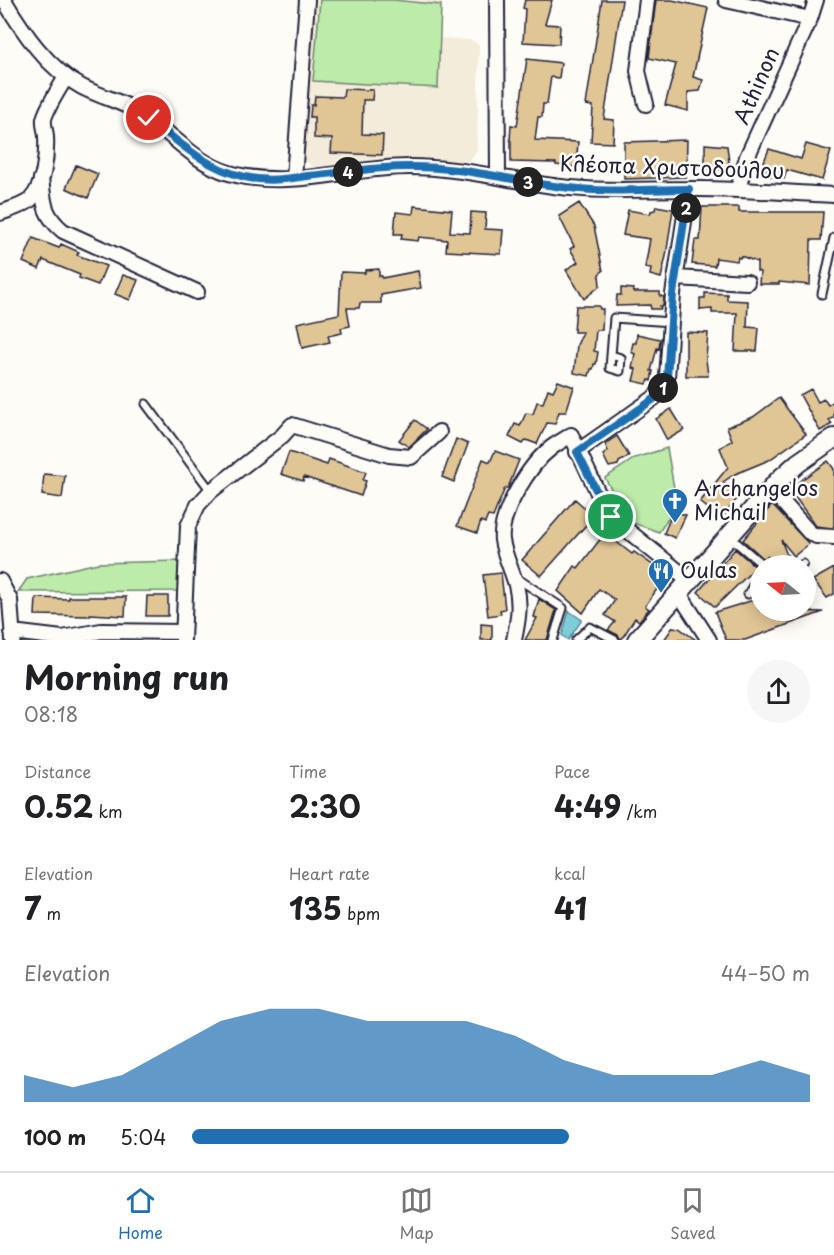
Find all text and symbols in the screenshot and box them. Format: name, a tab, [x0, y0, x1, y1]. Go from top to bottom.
street label: Athinon	[724, 41, 786, 129]
pin	[123, 92, 174, 143]
icon: check	[132, 101, 165, 134]
street label: Κλέοπα Χριστοδούλου	[559, 146, 785, 186]
pin: 4	[333, 157, 363, 187]
text: 4	[343, 160, 353, 184]
pin: 3	[513, 167, 543, 197]
text: 3	[523, 170, 533, 194]
pin: 2	[671, 193, 701, 223]
text: 2	[680, 196, 692, 220]
pin: 1	[648, 373, 678, 403]
text: 1	[659, 376, 667, 400]
place label: Archangelos Michail	[694, 471, 818, 527]
church icon: Archangelos Michail	[660, 486, 690, 524]
pin	[585, 491, 636, 542]
icon: arrive	[594, 500, 627, 533]
place label: Oulas	[680, 553, 737, 585]
north arrow	[750, 555, 816, 621]
map controls	[750, 555, 816, 621]
restaurant icon: Oulas	[646, 556, 676, 594]
text: Morning run	[24, 651, 229, 701]
button: share	[747, 660, 810, 723]
text: 08:18	[24, 699, 78, 729]
text: Distance	[24, 759, 91, 783]
text: Time	[289, 759, 327, 783]
text: Pace	[554, 759, 590, 783]
text: 0.52	[24, 783, 93, 828]
text: 2:30	[289, 783, 361, 828]
text: 4:49	[554, 783, 621, 828]
text: km	[93, 799, 123, 823]
text: /km	[621, 799, 657, 823]
text: Elevation	[24, 861, 93, 885]
text: Heart rate	[289, 861, 370, 885]
text: kcal	[554, 861, 586, 885]
text: 7	[24, 885, 41, 930]
text: 135	[289, 885, 342, 930]
text: 41	[554, 885, 587, 930]
text: m	[41, 901, 61, 925]
text: bpm	[342, 901, 380, 925]
text: Elevation	[24, 958, 110, 988]
text: 44–50 m	[721, 958, 810, 988]
text: 100 m	[24, 1122, 86, 1152]
text: 5:04	[120, 1122, 166, 1152]
tab: Home	[118, 1184, 163, 1244]
tab: Map	[399, 1184, 434, 1244]
tab: Saved	[670, 1184, 716, 1244]

